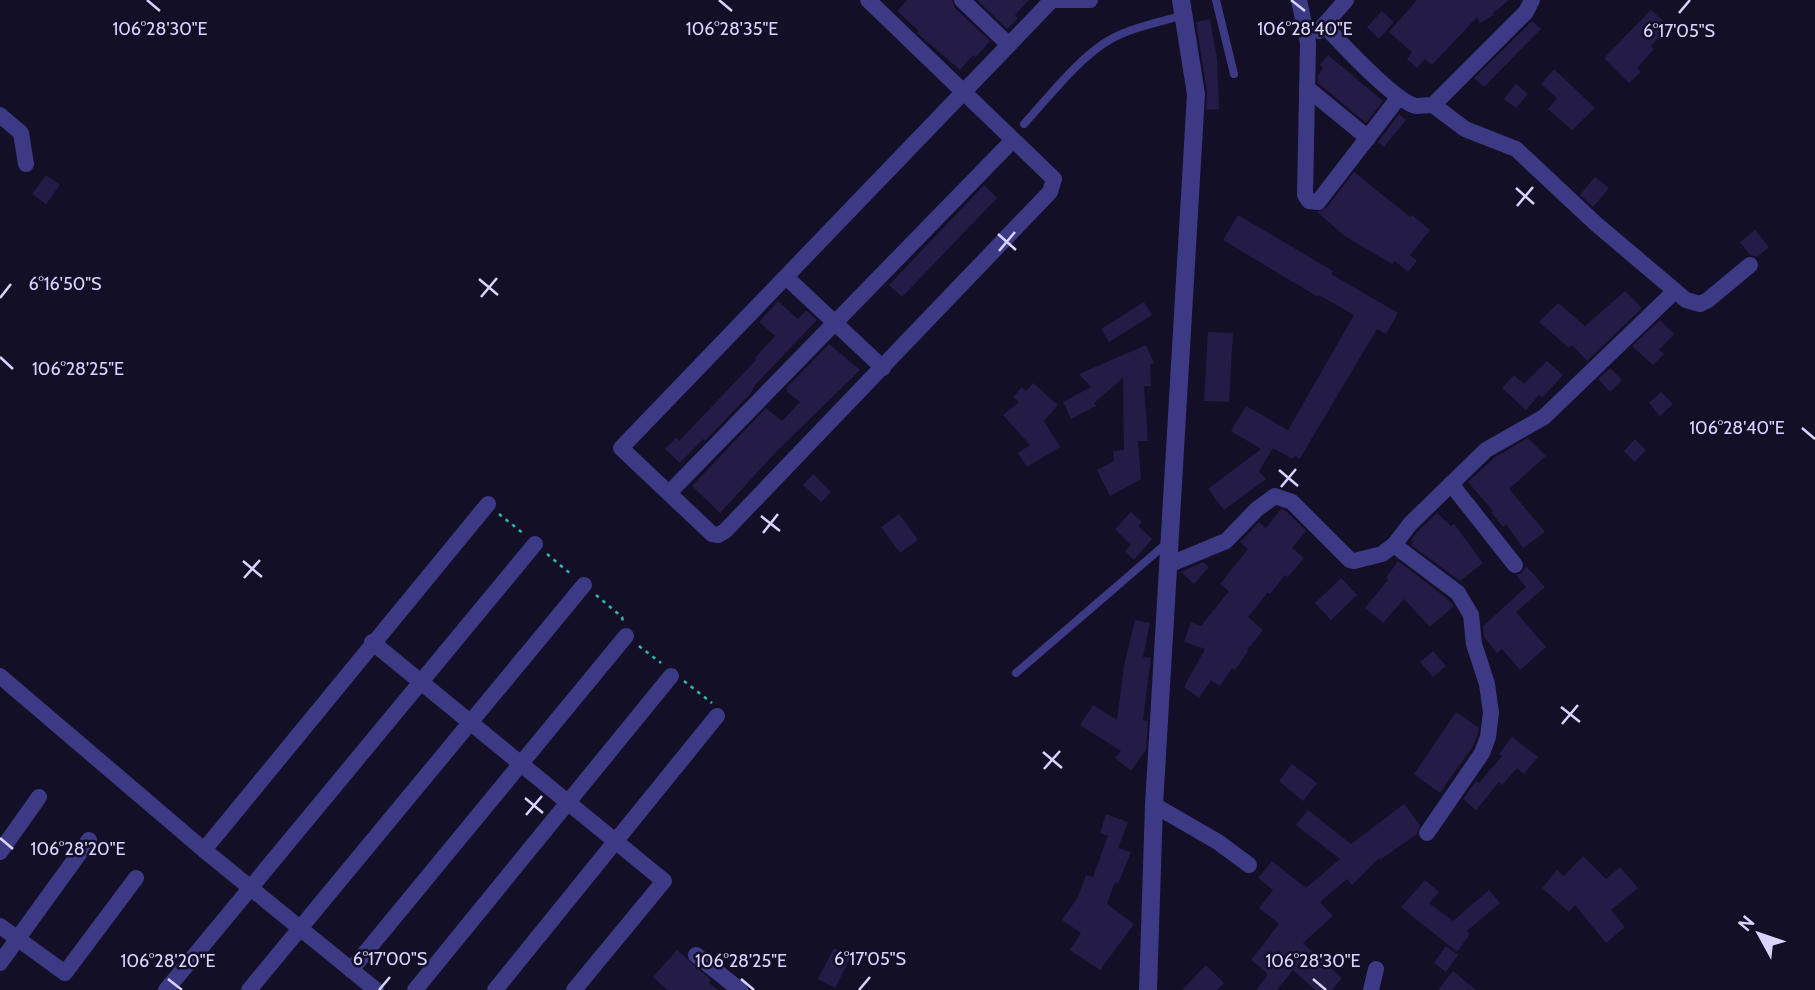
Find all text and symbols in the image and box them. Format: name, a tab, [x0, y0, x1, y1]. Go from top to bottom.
text: 106°28'30"E	[112, 18, 208, 40]
text: 106°28'35"E	[686, 18, 778, 40]
text: 106°28'40"E	[1257, 18, 1353, 40]
text: 6°17'05"S	[1643, 20, 1715, 42]
text: 6°16'50"S	[28, 273, 102, 295]
text: 106°28'25"E	[32, 358, 124, 380]
text: 106°28'40"E	[1689, 417, 1785, 439]
text: 106°28'20"E	[31, 838, 125, 860]
north arrow	[1724, 899, 1794, 969]
text: N	[1733, 911, 1759, 936]
text: 6°17'00"S	[353, 948, 427, 970]
text: 6°17'05"S	[834, 948, 906, 970]
text: 106°28'20"E	[121, 950, 215, 972]
text: 106°28'25"E	[695, 950, 787, 972]
text: 106°28'30"E	[1265, 950, 1361, 972]

